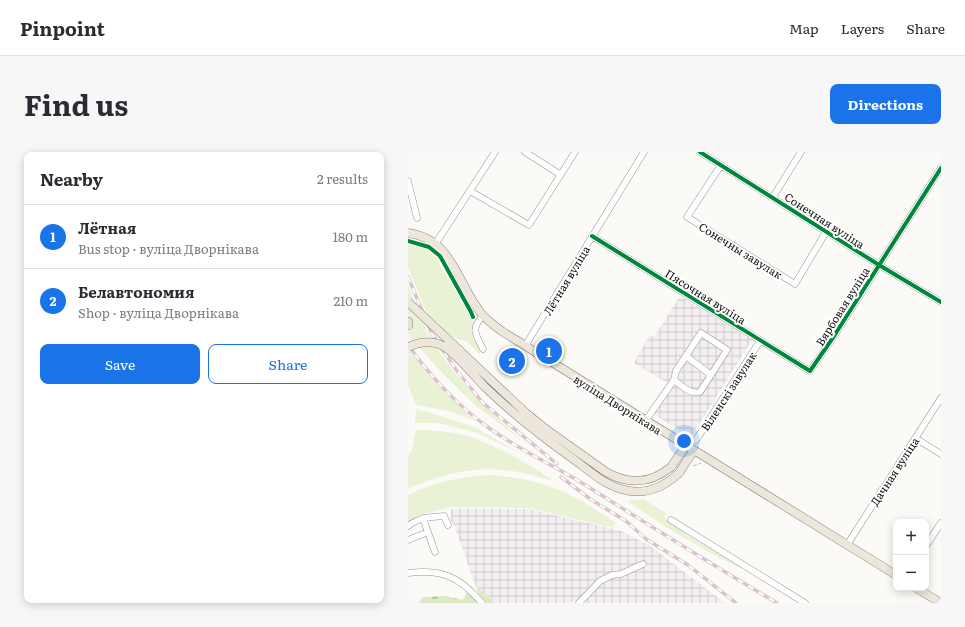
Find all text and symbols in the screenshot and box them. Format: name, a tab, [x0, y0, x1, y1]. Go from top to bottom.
text: Pinpoint	[20, 14, 105, 42]
text: Map	[789, 18, 819, 38]
text: Layers	[841, 18, 884, 38]
text: Share	[906, 18, 945, 38]
text: Find us	[24, 83, 128, 125]
button: Directions	[830, 84, 941, 124]
text: Nearby	[40, 166, 103, 191]
text: 2 results	[317, 169, 368, 188]
street label: Сонечная вуліца	[782, 188, 868, 252]
text: Лётная	[78, 216, 136, 239]
street label: Сонечны завулак	[696, 218, 786, 282]
text: 1	[50, 227, 56, 246]
text: 180 m	[333, 227, 368, 246]
text: Bus stop · вуліца Дворнікава	[78, 239, 259, 258]
street label: Лётная вуліца	[539, 242, 593, 318]
street label: Вярбовая вуліца	[811, 263, 873, 348]
street label: Пясочная вуліца	[662, 265, 750, 327]
text: Белавтономия	[78, 280, 195, 303]
text: 2	[50, 291, 56, 310]
text: 210 m	[333, 291, 368, 310]
text: Shop · вуліца Дворнікава	[78, 303, 239, 322]
pin: 1	[536, 336, 562, 366]
button: Save	[40, 344, 200, 384]
button: Share	[208, 344, 368, 384]
pin: 2	[499, 346, 525, 376]
street label: Віленскі завулак	[696, 348, 760, 434]
street label: вуліца Дворнікава	[571, 370, 665, 438]
your location	[674, 431, 694, 451]
street label: Дачная вуліца	[866, 434, 922, 508]
map controls	[893, 519, 929, 591]
button: +	[893, 519, 929, 555]
button: −	[893, 555, 929, 591]

